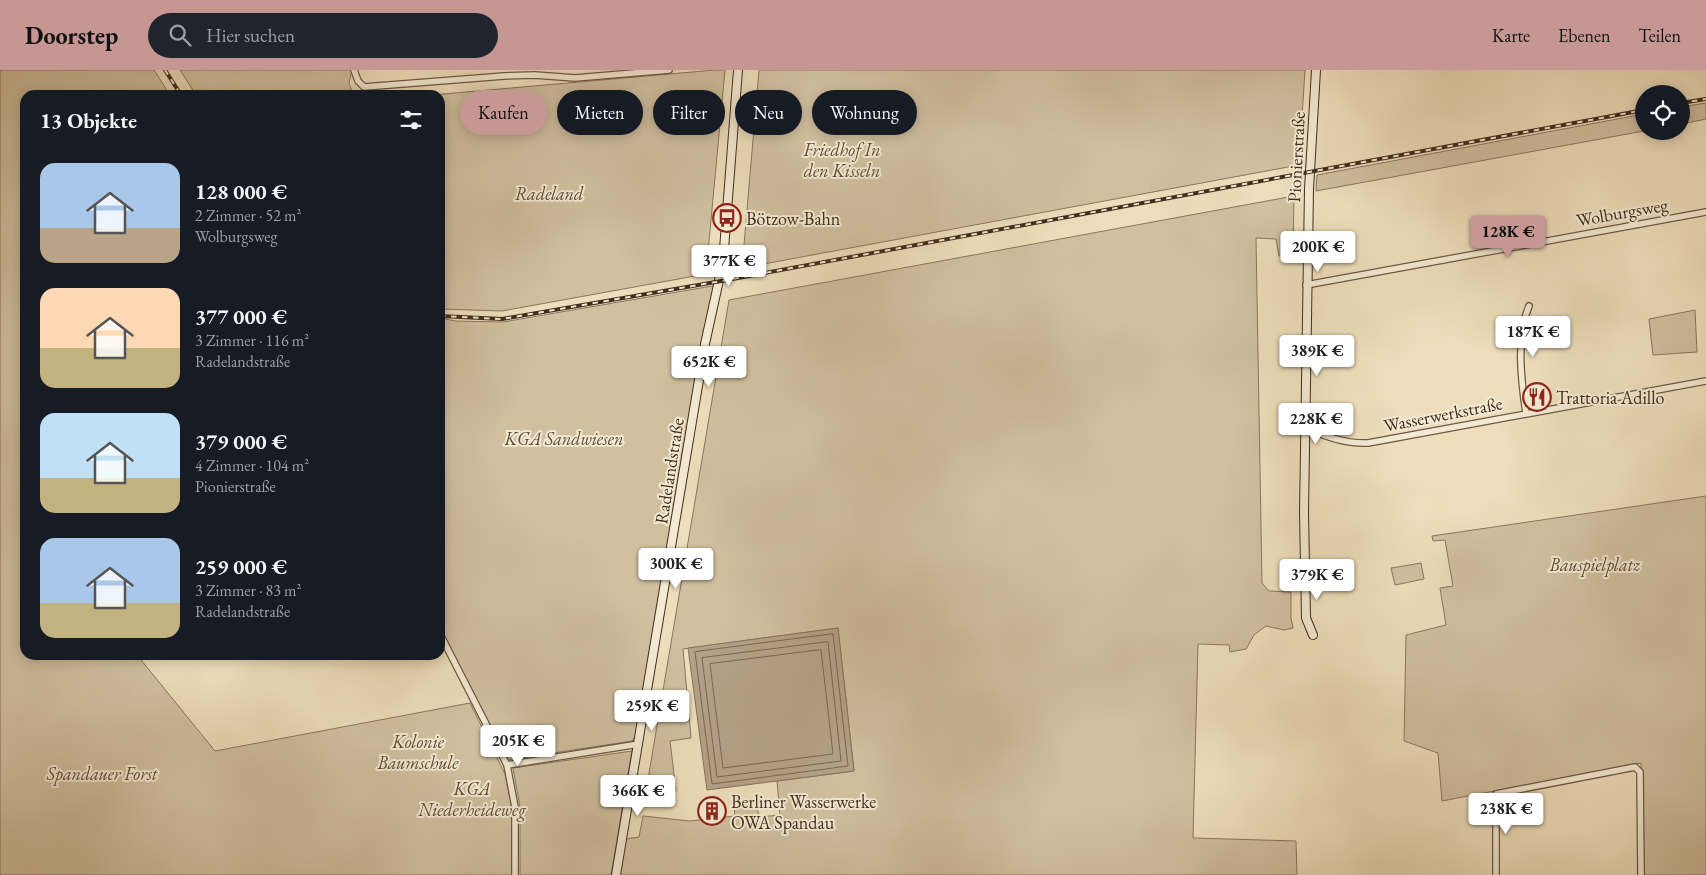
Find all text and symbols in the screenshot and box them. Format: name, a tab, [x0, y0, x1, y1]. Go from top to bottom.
search box	[148, 13, 498, 58]
text: Doorstep	[25, 20, 118, 51]
icon: search	[166, 21, 194, 49]
text: Hier suchen	[206, 23, 295, 48]
text: Karte	[1492, 24, 1530, 47]
text: Ebenen	[1558, 24, 1611, 47]
text: Teilen	[1639, 24, 1681, 47]
map controls	[1635, 85, 1690, 140]
button: locate	[1635, 85, 1690, 140]
chip: Kaufen	[460, 90, 547, 135]
chip: Mieten	[557, 90, 643, 135]
chip: Filter	[653, 90, 725, 135]
chip: Neu	[735, 90, 802, 135]
chip: Wohnung	[812, 90, 917, 135]
icon: filters	[397, 106, 425, 134]
text: 13 Objekte	[40, 107, 137, 134]
street label: Pionierstraße	[1282, 111, 1310, 203]
park label: Friedhof In den Kisseln	[802, 138, 881, 182]
text: 128 000 €	[195, 178, 287, 205]
park label: Radeland	[515, 182, 584, 205]
icon: home	[80, 183, 140, 243]
street label: Wolburgsweg	[1574, 193, 1670, 231]
bus stop icon: Bötzow-Bahn	[712, 203, 742, 233]
text: 2 Zimmer · 52 m²	[195, 205, 301, 226]
place label: Bötzow-Bahn	[746, 207, 841, 230]
pin: 128K €	[1467, 216, 1549, 258]
text: 128K €	[1481, 221, 1535, 242]
text: Wolburgsweg	[195, 226, 277, 247]
pin: 200K €	[1277, 230, 1359, 273]
text: 200K €	[1291, 236, 1345, 257]
pin: 377K €	[688, 244, 770, 287]
text: 377K €	[702, 250, 756, 271]
text: 377 000 €	[195, 303, 287, 330]
icon: home	[80, 308, 140, 368]
pin: 187K €	[1492, 316, 1574, 358]
text: 187K €	[1506, 321, 1560, 342]
text: 3 Zimmer · 116 m²	[195, 330, 309, 351]
pin: 389K €	[1276, 334, 1358, 377]
text: 389K €	[1290, 340, 1344, 361]
pin: 652K €	[668, 346, 750, 388]
text: Radelandstraße	[195, 351, 290, 372]
text: 652K €	[682, 351, 736, 372]
restaurant icon: Trattoria Adillo	[1522, 382, 1552, 412]
place label: Trattoria Adillo	[1556, 386, 1664, 409]
street label: Wasserwerkstraße	[1382, 391, 1504, 437]
pin: 228K €	[1275, 402, 1357, 445]
text: 228K €	[1289, 408, 1343, 429]
street label: Radelandstraße	[649, 416, 689, 526]
park label: KGA Sandwiesen	[504, 427, 623, 450]
text: 379 000 €	[195, 428, 287, 455]
icon: home	[80, 433, 140, 493]
text: 4 Zimmer · 104 m²	[195, 455, 309, 476]
text: Pionierstraße	[195, 476, 276, 497]
pin: 300K €	[635, 548, 717, 590]
text: 259 000 €	[195, 553, 287, 580]
text: 300K €	[649, 553, 703, 574]
park label: Bauspielplatz	[1549, 553, 1641, 577]
icon: home	[80, 558, 140, 618]
pin: 379K €	[1276, 558, 1358, 601]
text: 379K €	[1290, 564, 1344, 585]
text: 3 Zimmer · 83 m²	[195, 580, 301, 601]
text: Radelandstraße	[195, 601, 290, 622]
pin: 259K €	[611, 690, 693, 732]
text: 259K €	[625, 695, 679, 716]
pin: 205K €	[477, 724, 559, 767]
park label: Kolonie Baumschule	[377, 730, 459, 774]
text: 205K €	[491, 730, 545, 751]
park label: Spandauer Forst	[46, 762, 158, 786]
pin: 366K €	[597, 774, 679, 817]
park label: KGA Niederheideweg	[417, 777, 526, 822]
text: 366K €	[611, 780, 665, 801]
place label: Berliner Wasserwerke OWA Spandau	[731, 790, 876, 834]
pin: 238K €	[1465, 792, 1547, 835]
building icon: Berliner Wasserwerke OWA Spandau	[697, 796, 727, 826]
text: 238K €	[1479, 798, 1533, 819]

